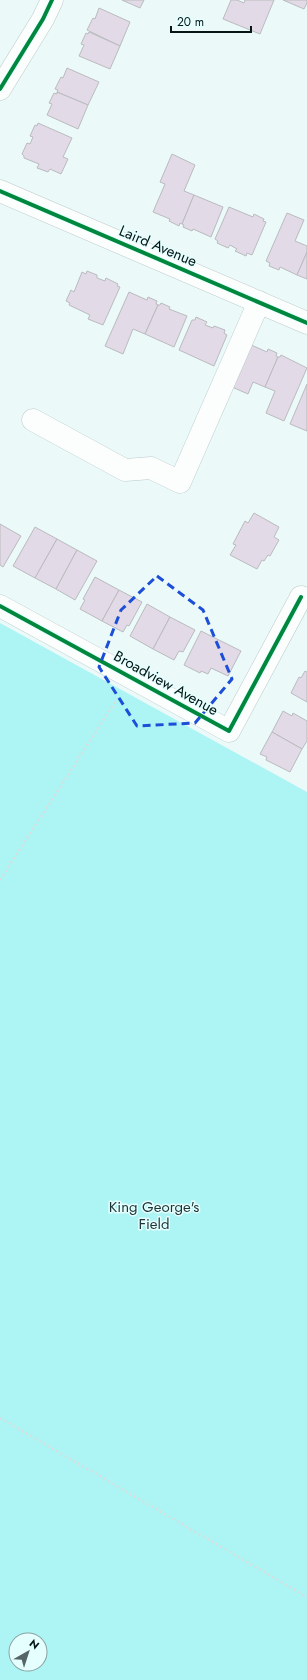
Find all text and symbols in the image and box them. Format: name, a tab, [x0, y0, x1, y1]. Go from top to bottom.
scale bar	[171, 8, 251, 34]
text: 20 m	[177, 13, 204, 31]
street label: Laird Avenue	[116, 220, 201, 272]
street label: Broadview Avenue	[110, 645, 223, 721]
park label: King George's Field	[109, 1196, 199, 1235]
north arrow	[8, 1632, 48, 1672]
text: N	[26, 1635, 43, 1653]

